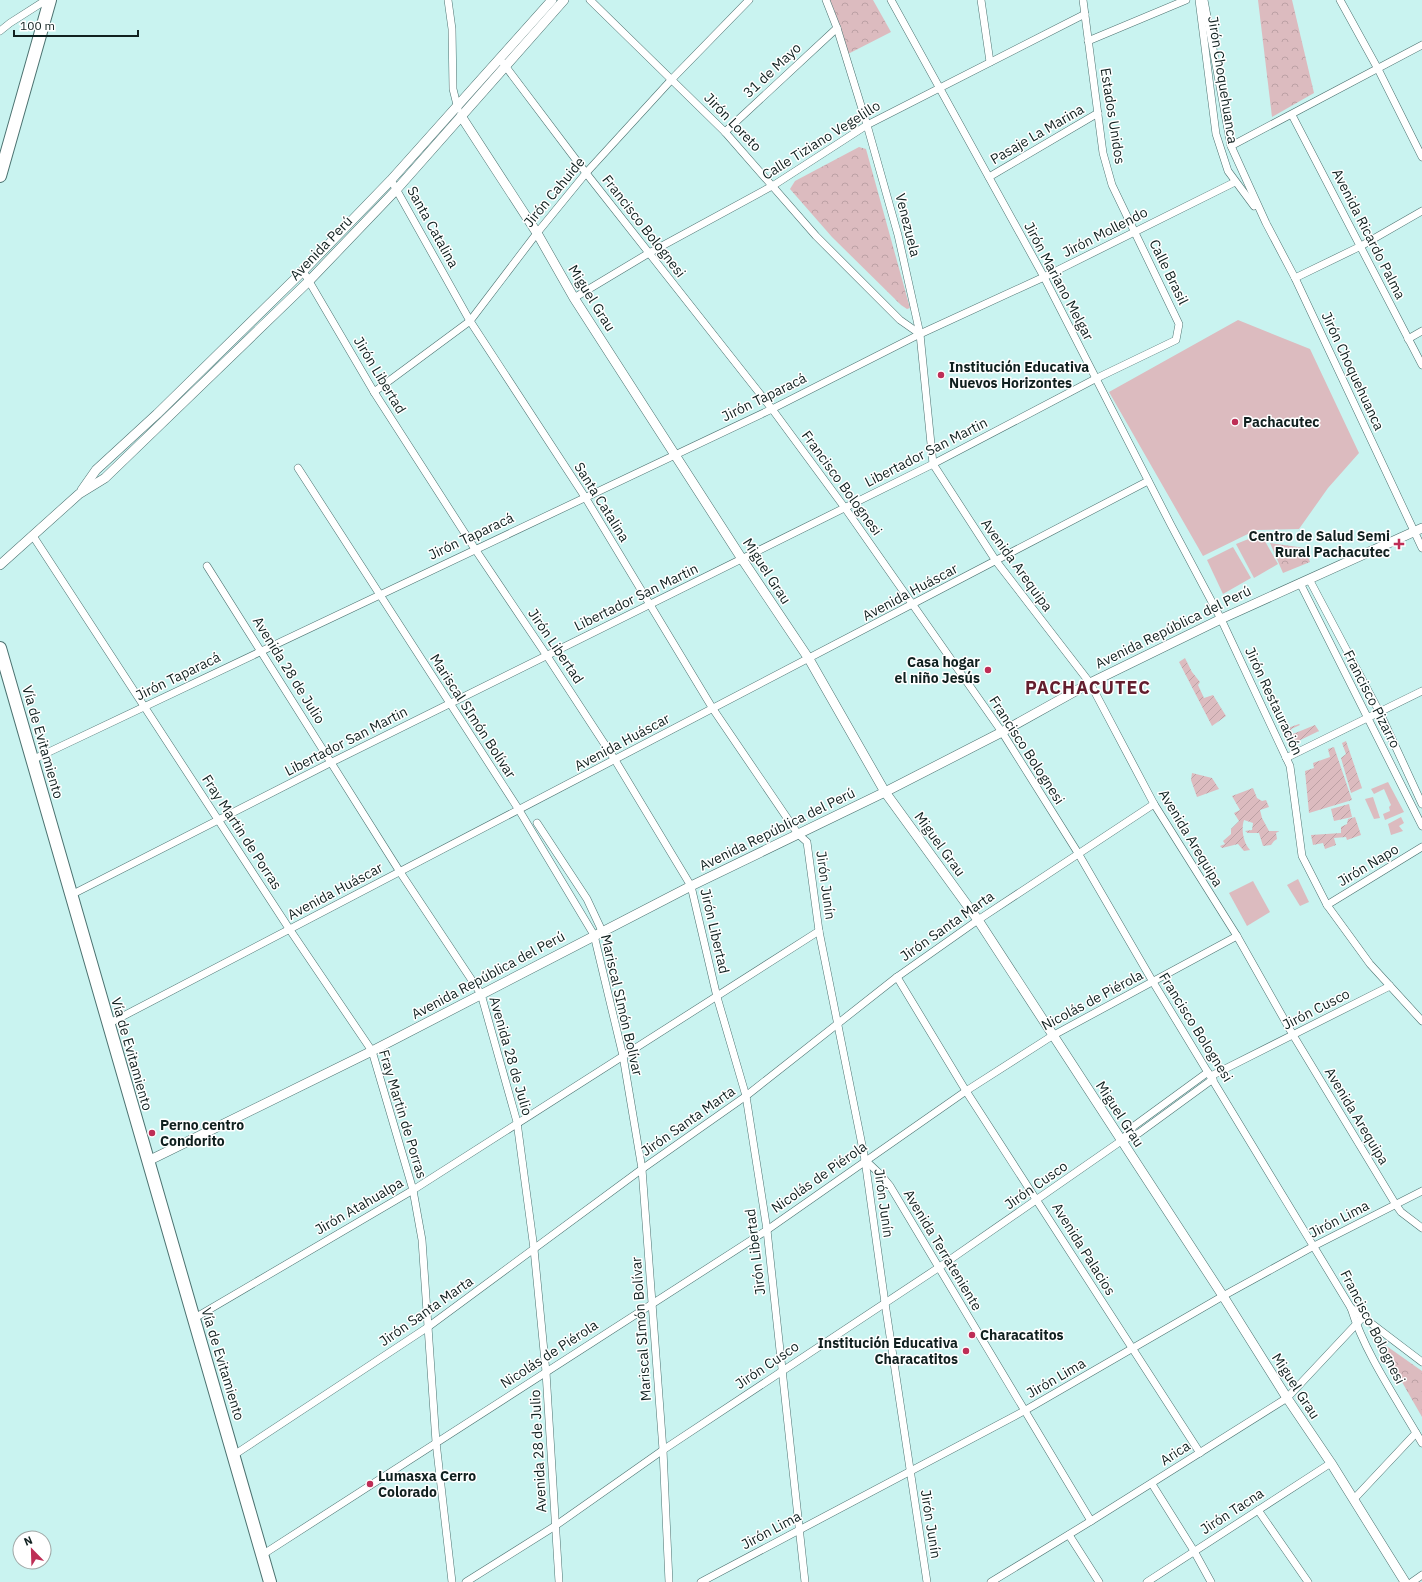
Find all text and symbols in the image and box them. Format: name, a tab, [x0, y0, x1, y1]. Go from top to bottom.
scale bar	[14, 12, 138, 38]
street label: Jirón Choquehuanca	[1204, 15, 1242, 146]
text: 100 m	[20, 18, 55, 33]
street label: 31 de Mayo	[739, 39, 805, 101]
street label: Estados Unidos	[1097, 67, 1130, 166]
street label: Jirón Loreto	[700, 89, 766, 155]
street label: Calle Tiziano Vegelillo	[758, 96, 884, 184]
street label: Pasaje La Marina	[987, 100, 1088, 168]
street label: Jirón Cahuide	[519, 153, 589, 231]
street label: Avenida Ricardo Palma	[1328, 166, 1410, 303]
street label: Francisco Bolognesi	[598, 171, 690, 281]
street label: Santa Catalina	[403, 183, 463, 271]
street label: Venezuela	[891, 191, 925, 259]
street label: Jirón Mollendo	[1059, 203, 1151, 261]
street label: Avenida Perú	[286, 212, 356, 284]
street label: Jirón Mariano Melgar	[1020, 219, 1098, 343]
street label: Calle Brasil	[1145, 236, 1193, 308]
street label: Miguel Grau	[564, 261, 620, 335]
street label: Jirón Choquehuanca	[1318, 309, 1389, 434]
street label: Jirón Libertad	[350, 333, 410, 417]
place label: Institución Educativa Nuevos Horizontes	[949, 358, 1089, 392]
street label: Jirón Taparacá	[719, 369, 810, 425]
marker: Institución Educativa Nuevos Horizontes	[936, 370, 946, 380]
street label: Libertador San Martin	[862, 413, 990, 491]
place label: Pachacutec	[1243, 413, 1319, 431]
marker: Pachacutec	[1230, 417, 1240, 427]
street label: Francisco Bolognesi	[798, 427, 886, 539]
street label: Santa Catalina	[570, 459, 634, 546]
street label: Jirón Taparacá	[426, 508, 517, 564]
street label: Avenida Arequipa	[977, 515, 1057, 615]
place label: Centro de Salud Semi Rural Pachacutec	[1249, 527, 1390, 561]
street label: Miguel Grau	[739, 535, 795, 607]
marker: Centro de Salud Semi Rural Pachacutec	[1393, 538, 1405, 550]
street label: Libertador San Martin	[571, 559, 701, 635]
street label: Avenida Huáscar	[859, 559, 961, 625]
street label: Avenida República del Perú	[1092, 581, 1254, 673]
street label: Jirón Libertad	[524, 605, 588, 687]
street label: Avenida 28 de Julio	[249, 613, 329, 727]
street label: Jirón Restauración	[1241, 644, 1307, 758]
street label: Francisco Pizarro	[1340, 647, 1404, 751]
street label: Jirón Taparacá	[133, 648, 224, 704]
street label: Mariscal SImón Bolívar	[426, 650, 520, 782]
place label: Casa hogar el niño Jesús	[895, 653, 980, 687]
marker: Casa hogar el niño Jesús	[983, 665, 993, 675]
district label: PACHACUTEC	[1025, 676, 1151, 699]
street label: Vía de Evitamiento	[18, 683, 68, 801]
street label: Francisco Bolognesi	[985, 692, 1069, 808]
street label: Libertador San Martin	[282, 702, 410, 780]
street label: Avenida Huáscar	[571, 709, 673, 775]
street label: Fray Martin de Porras	[198, 771, 286, 893]
street label: Avenida República del Perú	[696, 783, 858, 875]
street label: Avenida Arequipa	[1155, 786, 1227, 890]
street label: Miguel Grau	[911, 808, 969, 880]
street label: Jirón Napo	[1334, 840, 1402, 890]
street label: Jirón Junín	[812, 849, 840, 921]
street label: Avenida Huáscar	[284, 858, 386, 924]
street label: Jirón Libertad	[696, 887, 734, 975]
street label: Jirón Santa Marta	[897, 887, 998, 965]
street label: Avenida República del Perú	[408, 927, 568, 1023]
street label: Mariscal SImón Bolívar	[597, 933, 647, 1077]
street label: Nicolás de Piérola	[1038, 965, 1146, 1034]
street label: Francisco Bolognesi	[1155, 969, 1237, 1085]
street label: Jirón Cusco	[1279, 984, 1353, 1034]
street label: Avenida 28 de Julio	[485, 994, 537, 1118]
street label: Vía de Evitamiento	[107, 995, 157, 1113]
street label: Fray Martin de Porras	[375, 1047, 431, 1181]
street label: Avenida Arequipa	[1321, 1064, 1393, 1168]
street label: Miguel Grau	[1092, 1078, 1148, 1150]
street label: Jirón Santa Marta	[638, 1082, 739, 1160]
place label: Perno centro Condorito	[160, 1116, 244, 1150]
marker: Perno centro Condorito	[147, 1128, 157, 1138]
street label: Nicolás de Piérola	[768, 1137, 871, 1217]
street label: Jirón Cusco	[1001, 1157, 1071, 1213]
street label: Jirón Junín	[870, 1167, 898, 1239]
street label: Jirón Atahualpa	[312, 1173, 407, 1239]
street label: Avenida Terrateniente	[900, 1186, 986, 1314]
street label: Jirón Lima	[1306, 1196, 1373, 1242]
street label: Avenida Palacios	[1048, 1199, 1120, 1299]
street label: Jirón Libertad	[741, 1208, 769, 1296]
street label: Mariscal SImón Bolívar	[627, 1256, 655, 1402]
street label: Francisco Bolognesi	[1336, 1267, 1410, 1387]
street label: Jirón Santa Marta	[376, 1272, 477, 1350]
street label: Vía de Evitamiento	[197, 1305, 249, 1423]
street label: Nicolás de Piérola	[497, 1316, 602, 1392]
place label: Characatitos	[980, 1326, 1064, 1344]
marker: Characatitos	[967, 1330, 977, 1340]
place label: Institución Educativa Characatitos	[818, 1334, 958, 1368]
street label: Jirón Cusco	[732, 1337, 802, 1393]
marker: Institución Educativa Characatitos	[961, 1346, 971, 1356]
street label: Miguel Grau	[1268, 1350, 1324, 1422]
street label: Jirón Lima	[1023, 1354, 1089, 1402]
street label: Avenida 28 de Julio	[526, 1389, 550, 1513]
street label: Arica	[1157, 1436, 1194, 1469]
place label: Lumasxa Cerro Colorado	[378, 1467, 476, 1501]
marker: Lumasxa Cerro Colorado	[365, 1479, 375, 1489]
street label: Jirón Tacna	[1197, 1484, 1267, 1538]
street label: Jirón Junín	[917, 1488, 945, 1560]
street label: Jirón Lima	[738, 1507, 804, 1553]
north arrow	[12, 1530, 52, 1570]
text: N	[22, 1533, 35, 1549]

